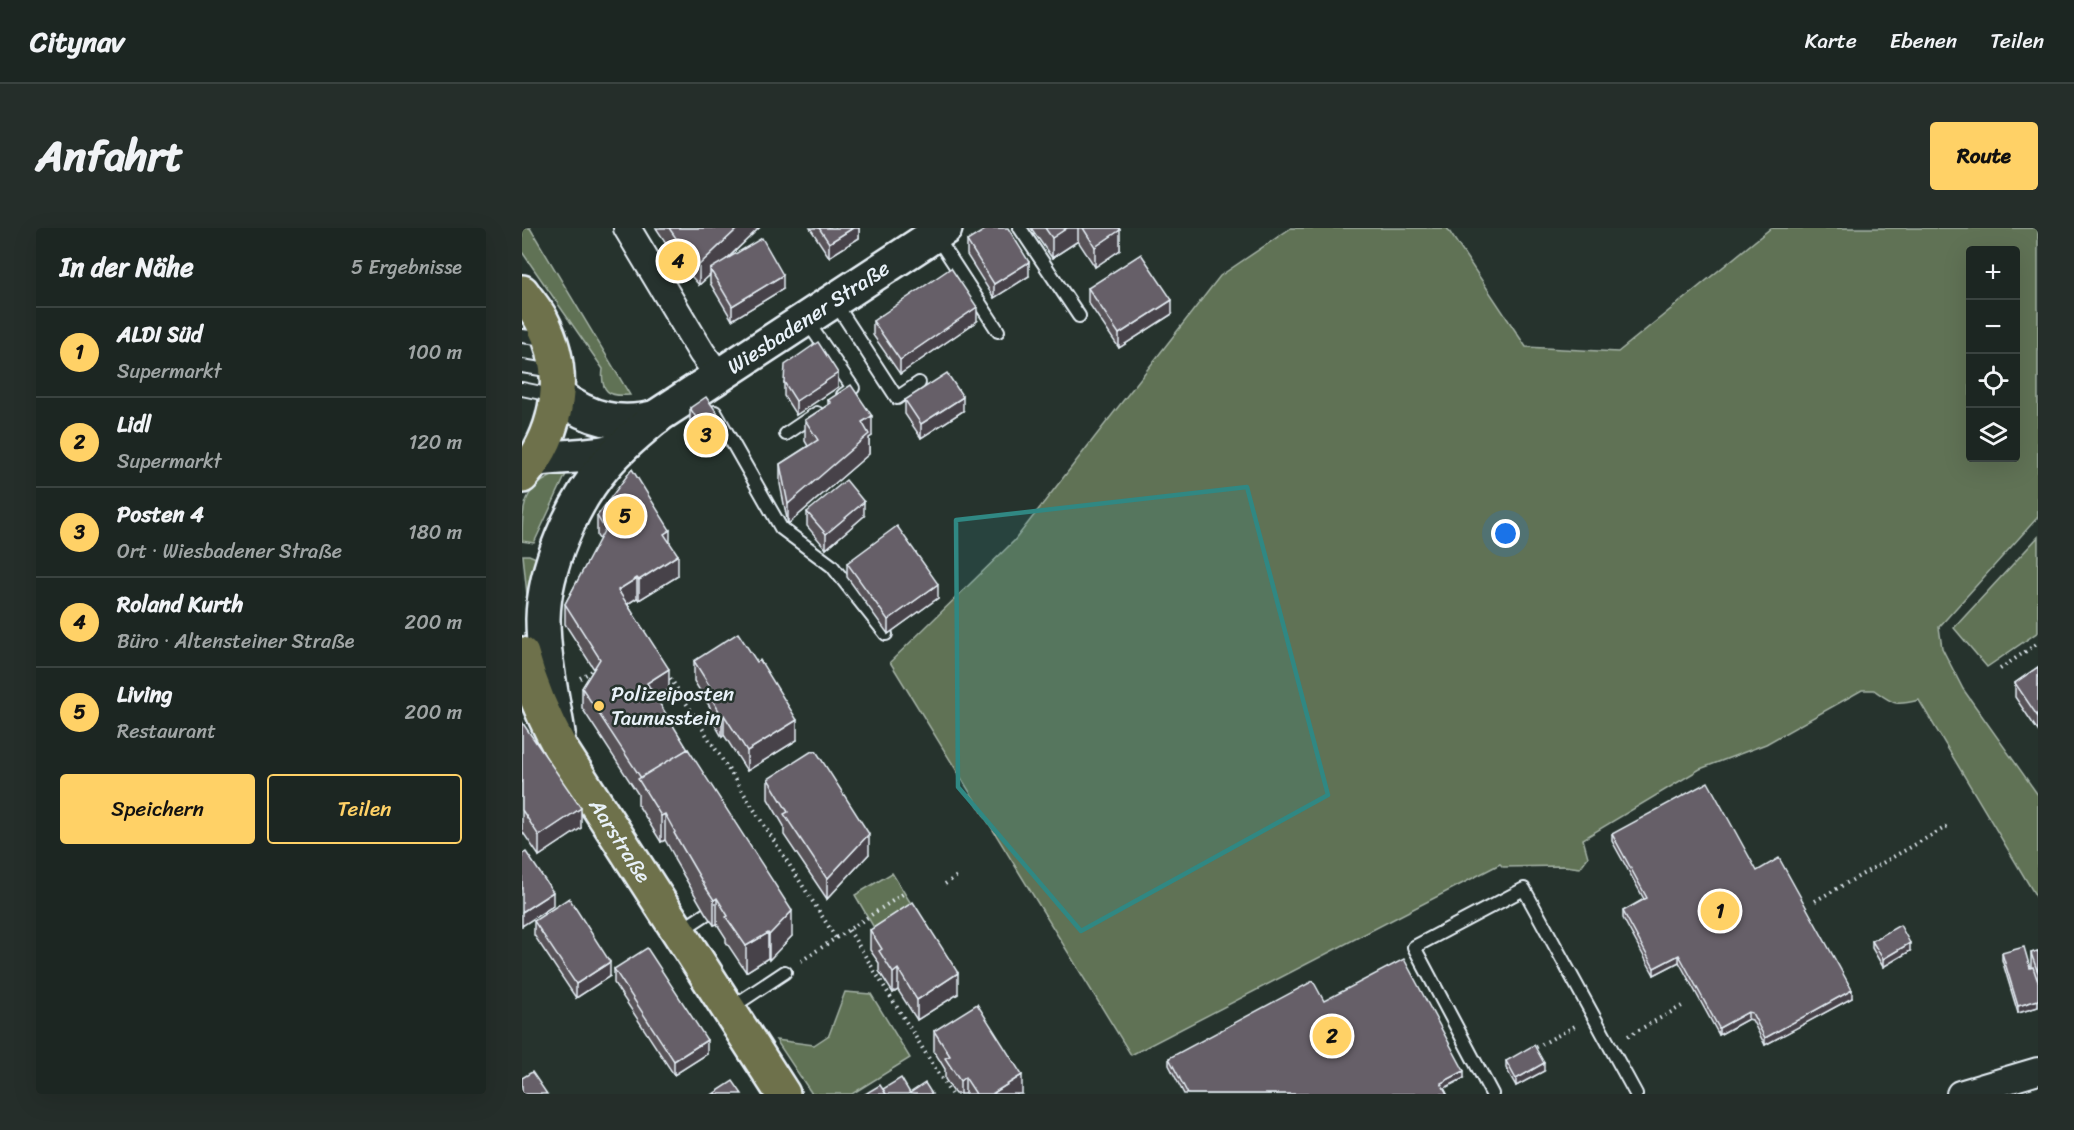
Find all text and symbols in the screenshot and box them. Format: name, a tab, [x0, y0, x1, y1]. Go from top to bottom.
text: Citynav	[30, 17, 124, 66]
text: Karte	[1805, 22, 1857, 60]
text: Ebenen	[1890, 22, 1957, 60]
text: Teilen	[1990, 22, 2044, 60]
text: Anfahrt	[36, 119, 183, 193]
button: Route	[1930, 122, 2038, 190]
pin: 4	[658, 238, 698, 284]
text: In der Nähe	[60, 244, 194, 290]
map controls	[1966, 246, 2020, 462]
button: +	[1966, 246, 2020, 300]
text: 5 Ergebnisse	[351, 250, 462, 285]
street label: Wiesbadener Straße	[719, 250, 898, 385]
button: −	[1966, 300, 2020, 354]
text: ALDI Süd	[117, 315, 202, 354]
text: 1	[75, 335, 84, 370]
text: 100 m	[408, 335, 462, 370]
text: Supermarkt	[117, 354, 222, 389]
button: locate	[1966, 354, 2020, 408]
text: Lidl	[117, 405, 151, 444]
button: layers	[1966, 408, 2020, 462]
pin: 3	[686, 412, 726, 458]
text: 2	[74, 425, 85, 460]
text: 120 m	[409, 425, 462, 460]
text: Supermarkt	[117, 444, 222, 479]
pin: 5	[606, 494, 644, 538]
text: Posten 4	[117, 495, 204, 534]
text: 3	[74, 515, 85, 550]
text: 180 m	[408, 515, 462, 550]
your location	[1491, 519, 1520, 548]
text: Ort · Wiesbadener Straße	[117, 534, 342, 569]
text: Roland Kurth	[117, 585, 243, 624]
text: 4	[73, 605, 86, 640]
text: 200 m	[405, 605, 462, 640]
text: Büro · Altensteiner Straße	[117, 624, 354, 659]
text: Living	[117, 675, 173, 714]
place label: Polizeiposten Taunusstein	[611, 675, 734, 737]
text: 5	[73, 695, 86, 730]
text: 200 m	[405, 695, 462, 730]
marker: Polizeiposten Taunusstein	[592, 699, 606, 713]
text: Restaurant	[117, 714, 216, 749]
button: Speichern	[60, 774, 255, 844]
button: Teilen	[267, 774, 462, 844]
street label: Aarstraße	[578, 790, 662, 891]
pin: 1	[1700, 888, 1740, 934]
pin: 2	[1312, 1014, 1352, 1058]

